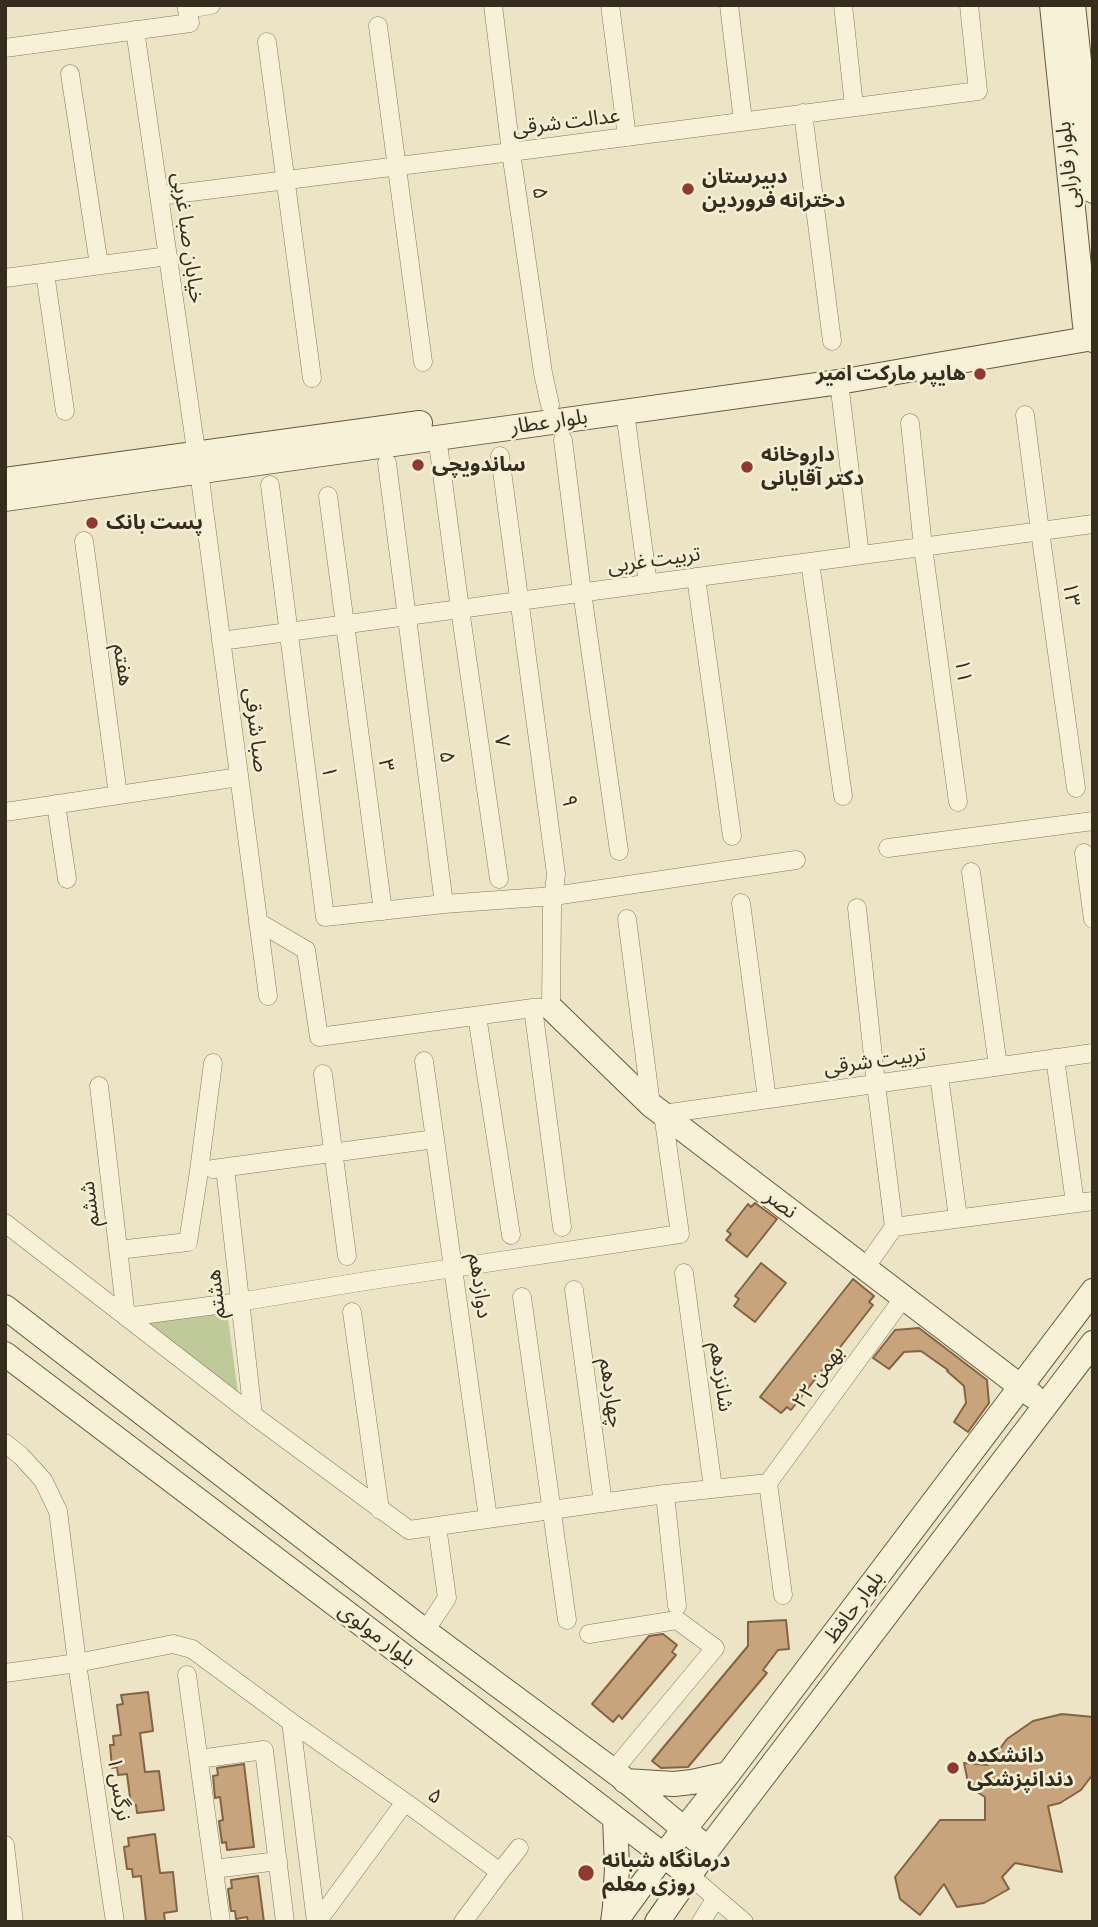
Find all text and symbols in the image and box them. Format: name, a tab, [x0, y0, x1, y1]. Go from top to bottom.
street label: عدالت شرقی	[511, 103, 621, 141]
street label: بلوار فارابی	[1051, 120, 1085, 210]
place label: دبیرستان دخترانه فروردین	[702, 164, 845, 214]
street label: خیابان صبا غربی	[166, 171, 210, 305]
marker: دبیرستان دخترانه فروردین	[680, 181, 696, 197]
street label: ۵	[527, 185, 553, 201]
place label: هایپر مارکت امیر	[816, 361, 966, 387]
marker: هایپر مارکت امیر	[972, 366, 988, 382]
street label: بلوار عطار	[509, 404, 589, 440]
place label: داروخانه دکتر آقایانی	[761, 442, 864, 492]
place label: ساندویچی	[432, 452, 526, 478]
marker: ساندویچی	[410, 457, 426, 473]
marker: داروخانه دکتر آقایانی	[739, 459, 755, 475]
place label: پست بانک	[106, 510, 203, 536]
marker: پست بانک	[84, 515, 100, 531]
street label: تربیت غربی	[606, 541, 702, 579]
street label: ۱۳	[1057, 580, 1085, 608]
street label: هفتم	[108, 642, 138, 688]
street label: ۱۱	[949, 657, 977, 685]
street label: صبا شرقی	[238, 686, 274, 774]
street label: ۷	[489, 733, 515, 749]
street label: ۵	[434, 749, 460, 765]
street label: ۳	[373, 757, 399, 773]
street label: ۱	[316, 765, 342, 779]
street label: ۹	[556, 794, 582, 808]
street label: تربیت شرقی	[822, 1041, 928, 1081]
street label: ششم	[75, 1180, 105, 1228]
street label: نصر	[760, 1184, 802, 1224]
street label: دوازدهم	[463, 1252, 497, 1320]
street label: هشتم	[201, 1268, 231, 1320]
street label: شانزدهم	[704, 1341, 738, 1413]
street label: ۲۲ بهمن	[787, 1341, 849, 1413]
street label: چهاردهم	[594, 1357, 628, 1429]
street label: بلوار حافظ	[819, 1566, 889, 1648]
street label: بلوار مولوی	[333, 1598, 421, 1672]
place label: دانشکده دندانپزشکی	[967, 1743, 1074, 1793]
street label: نرگس ۱	[102, 1755, 136, 1823]
marker: دانشکده دندانپزشکی	[945, 1760, 961, 1776]
street label: ۵	[423, 1782, 447, 1810]
place label: درمانگاه شبانه روزی معلم	[602, 1848, 730, 1898]
marker: درمانگاه شبانه روزی معلم	[576, 1863, 596, 1883]

